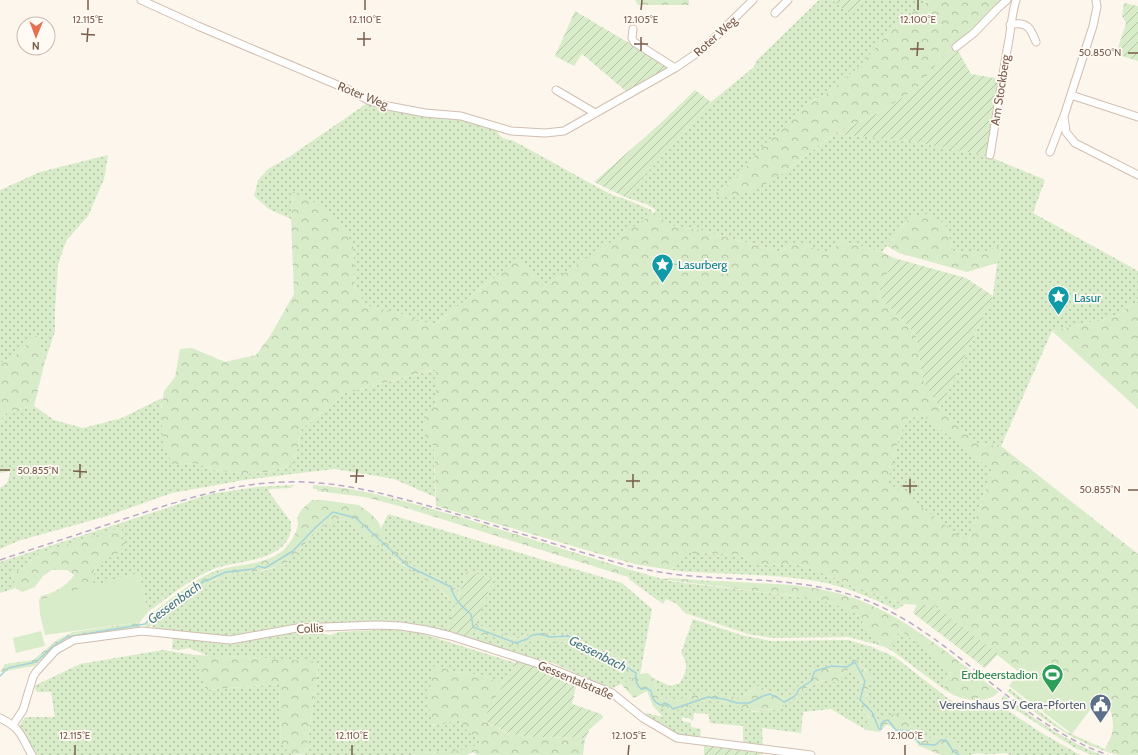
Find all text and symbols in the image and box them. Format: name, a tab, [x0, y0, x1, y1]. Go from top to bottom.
street label: Roter Weg	[690, 12, 741, 59]
text: 12.115°E	[73, 13, 104, 26]
text: 12.110°E	[349, 13, 382, 26]
text: 12.105°E	[624, 13, 659, 26]
text: 12.100°E	[900, 13, 937, 26]
north arrow	[16, 16, 56, 56]
text: N	[32, 39, 40, 53]
text: 50.850°N	[1079, 46, 1121, 59]
street label: Am Stockberg	[987, 53, 1013, 126]
street label: Roter Weg	[336, 78, 391, 112]
place icon: Lasurberg	[649, 251, 675, 284]
place label: Lasurberg	[678, 257, 728, 272]
place icon: Lasur	[1046, 284, 1072, 317]
place label: Lasur	[1074, 290, 1101, 305]
text: 50.855°N	[17, 464, 59, 477]
text: 50.855°N	[1079, 483, 1121, 496]
water label: Gessenbach	[144, 577, 204, 627]
street label: Collis	[296, 620, 324, 636]
water label: Gessenbach	[567, 632, 629, 674]
street label: Gessentalstraße	[536, 657, 616, 703]
sports icon: Erdbeerstadion	[1040, 661, 1066, 694]
place label: Erdbeerstadion	[961, 667, 1038, 682]
public building icon: Vereinshaus SV Gera-Pforten	[1088, 691, 1114, 724]
place label: Vereinshaus SV Gera-Pforten	[939, 697, 1086, 712]
text: 12.115°E	[60, 729, 91, 742]
text: 12.110°E	[336, 729, 369, 742]
text: 12.105°E	[612, 729, 647, 742]
text: 12.100°E	[887, 729, 924, 742]

